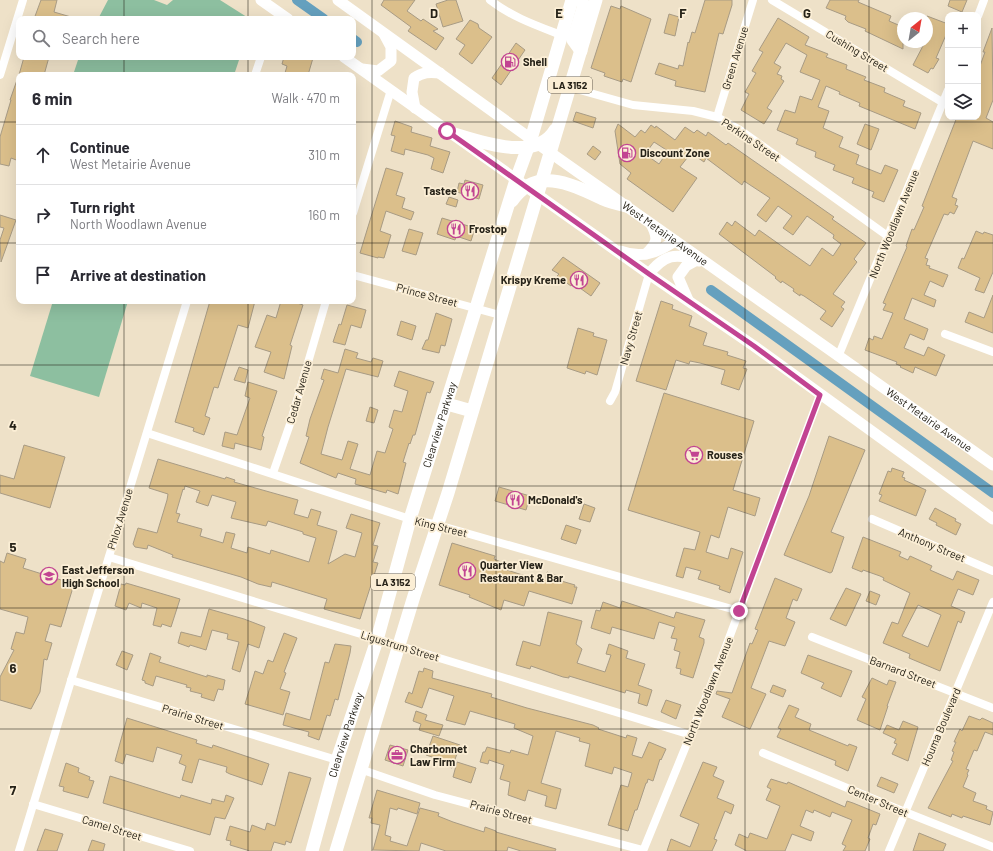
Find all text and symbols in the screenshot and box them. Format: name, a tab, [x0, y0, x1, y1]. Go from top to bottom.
text: D	[430, 5, 438, 21]
text: E	[555, 5, 563, 21]
text: F	[679, 5, 687, 21]
text: G	[803, 5, 811, 21]
north arrow	[897, 12, 933, 48]
map controls	[945, 12, 981, 120]
button: +	[945, 12, 981, 48]
search box	[16, 16, 356, 60]
street label: Green Avenue	[719, 25, 750, 91]
icon: search	[30, 27, 52, 49]
street label: Cushing Street	[824, 27, 891, 74]
text: Search here	[62, 29, 140, 47]
button: −	[945, 48, 981, 84]
fuel station icon: Shell	[500, 52, 520, 72]
place label: Shell	[523, 55, 547, 68]
road number: LA 3152	[548, 77, 592, 93]
button: layers	[945, 84, 981, 120]
text: 6 min	[32, 88, 72, 108]
text: Walk · 470 m	[272, 90, 340, 106]
street label: Perkins Street	[719, 115, 783, 164]
route start	[438, 122, 456, 140]
text: Continue	[70, 138, 130, 156]
fuel station icon: Discount Zone	[617, 143, 637, 163]
icon: ahead	[32, 144, 54, 166]
place label: Discount Zone	[640, 146, 710, 159]
text: 310 m	[308, 147, 340, 163]
text: West Metairie Avenue	[70, 156, 191, 172]
street label: North Woodlawn Avenue	[866, 168, 921, 280]
restaurant icon: Tastee	[460, 181, 480, 201]
place label: Tastee	[424, 184, 457, 197]
text: Turn right	[70, 198, 135, 216]
street label: West Metairie Avenue	[620, 198, 711, 268]
icon: right	[32, 204, 54, 226]
text: 160 m	[308, 207, 340, 223]
text: North Woodlawn Avenue	[70, 216, 207, 232]
restaurant icon: Frostop	[446, 219, 466, 239]
place label: Frostop	[469, 222, 507, 235]
icon: arrive	[32, 264, 54, 286]
text: Arrive at destination	[70, 266, 206, 284]
restaurant icon: Krispy Kreme	[569, 270, 589, 290]
place label: Krispy Kreme	[501, 273, 566, 286]
street label: Prince Street	[395, 280, 459, 309]
street label: Navy Street	[617, 309, 644, 366]
street label: Cedar Avenue	[283, 359, 314, 425]
street label: Clearview Parkway	[420, 380, 458, 469]
street label: West Metairie Avenue	[884, 385, 975, 454]
text: 4	[9, 417, 17, 433]
supermarket icon: Rouses	[684, 445, 704, 465]
place label: Rouses	[707, 448, 743, 461]
street label: Phlox Avenue	[104, 487, 135, 551]
restaurant icon: McDonald's	[505, 490, 525, 510]
place label: McDonald's	[528, 493, 583, 506]
street label: King Street	[414, 514, 469, 539]
street label: Anthony Street	[897, 525, 968, 565]
text: 5	[9, 539, 17, 555]
place label: Quarter View Restaurant & Bar	[480, 558, 564, 584]
restaurant icon: Quarter View Restaurant & Bar	[457, 561, 477, 581]
place label: East Jefferson High School	[62, 563, 134, 589]
school or university icon: East Jefferson High School	[39, 566, 59, 586]
road number: LA 3152	[371, 574, 415, 590]
route end	[730, 602, 748, 620]
street label: Ligustrum Street	[359, 627, 441, 664]
street label: North Woodlawn Avenue	[680, 635, 735, 747]
street label: Barnard Street	[868, 653, 938, 690]
text: 6	[10, 660, 17, 676]
street label: Houma Boulevard	[918, 686, 963, 768]
street label: Clearview Parkway	[326, 690, 365, 779]
street label: Prairie Street	[161, 701, 226, 732]
place label: Charbonnet Law Firm	[410, 742, 467, 768]
office icon: Charbonnet Law Firm	[387, 745, 407, 765]
text: 7	[10, 782, 17, 798]
street label: Center Street	[846, 782, 910, 819]
street label: Prairie Street	[469, 797, 534, 826]
street label: Camel Street	[81, 812, 144, 843]

